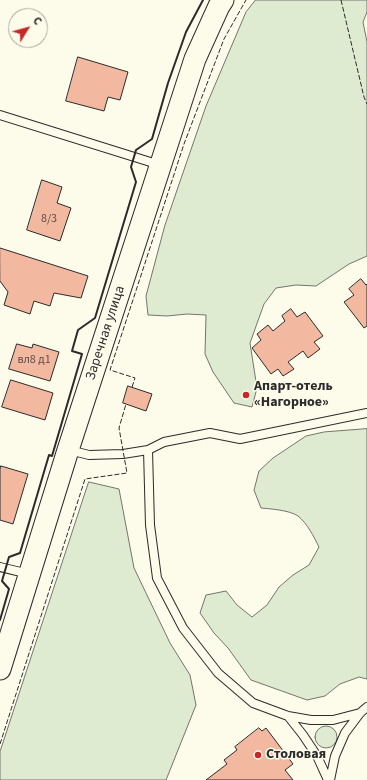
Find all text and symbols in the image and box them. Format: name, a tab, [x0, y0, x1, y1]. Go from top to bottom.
north arrow	[8, 8, 48, 48]
text: С	[29, 14, 45, 28]
house number: 8/3	[41, 212, 57, 226]
street label: Заречная улица	[83, 284, 129, 382]
house number: вл8 д1	[17, 353, 51, 367]
place label: Апарт-отель «Нагорное»	[254, 379, 333, 412]
marker: Апарт-отель «Нагорное»	[241, 390, 251, 400]
place label: Столовая	[266, 747, 326, 763]
marker: Столовая	[253, 750, 263, 760]

